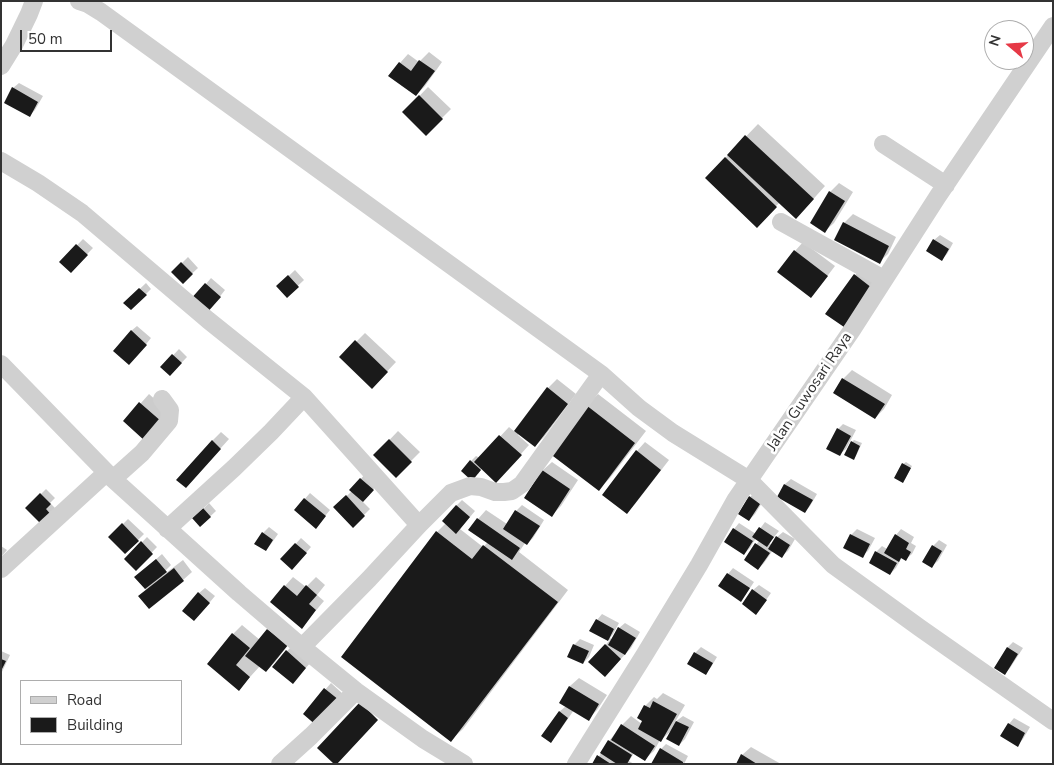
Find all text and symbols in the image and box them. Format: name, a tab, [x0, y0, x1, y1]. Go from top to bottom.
scale bar	[22, 20, 115, 52]
north arrow	[984, 20, 1034, 70]
text: 50 m	[28, 29, 63, 49]
text: N	[985, 33, 1006, 48]
street label: Jalan Guwosari Raya	[764, 329, 856, 455]
legend	[20, 680, 182, 745]
text: Road	[67, 690, 102, 710]
text: Building	[67, 715, 123, 735]

